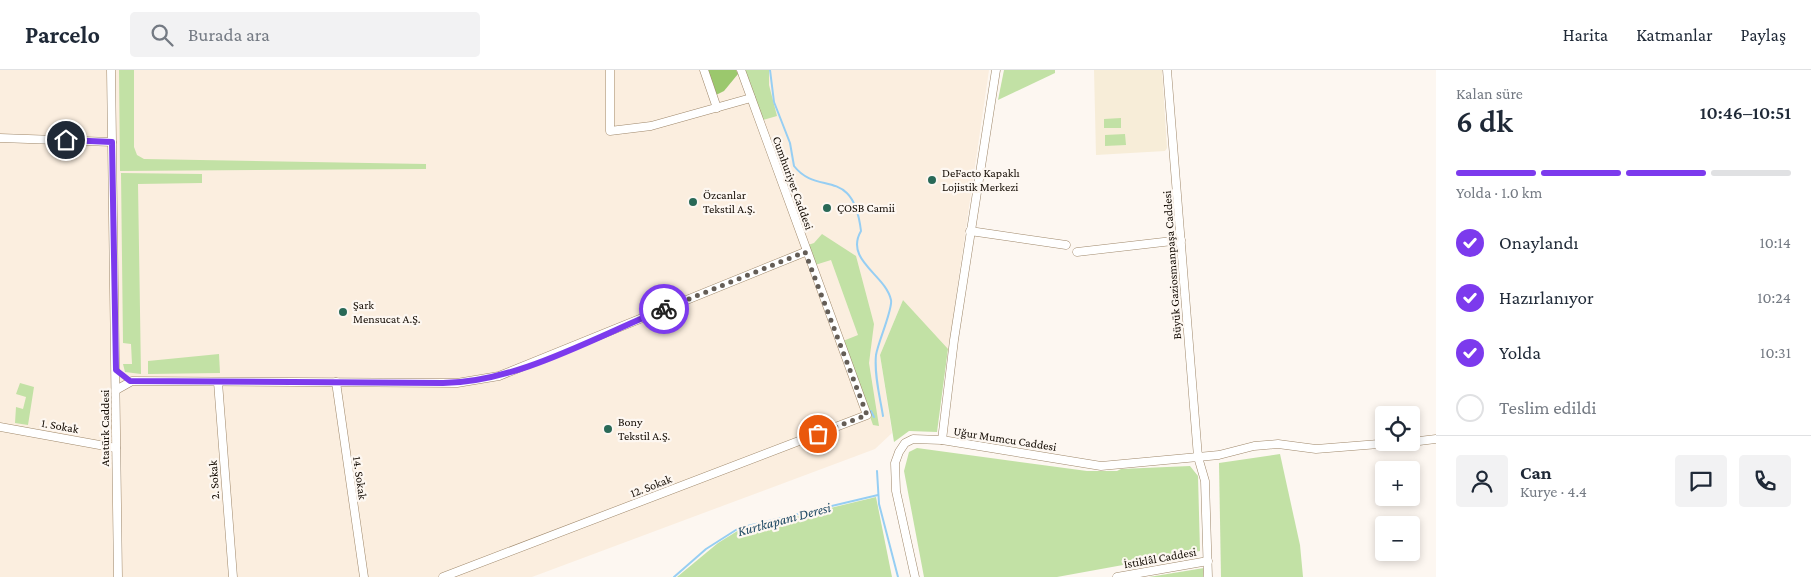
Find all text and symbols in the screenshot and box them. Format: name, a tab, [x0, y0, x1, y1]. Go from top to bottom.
search box	[130, 12, 480, 57]
text: Parcelo	[25, 21, 100, 48]
icon: search	[148, 21, 176, 49]
text: Burada ara	[188, 24, 270, 45]
text: Harita	[1563, 25, 1608, 45]
text: Katmanlar	[1636, 25, 1713, 45]
text: Paylaş	[1741, 25, 1786, 45]
text: Kalan süre	[1456, 85, 1523, 102]
text: 10:46–10:51	[1700, 102, 1791, 123]
text: 6 dk	[1456, 103, 1513, 139]
pin	[45, 119, 87, 161]
icon: home	[52, 126, 80, 154]
street label: Cumhuriyet Caddesi	[770, 134, 816, 232]
place label: DeFacto Kapaklı Lojistik Merkezi	[942, 166, 1020, 194]
marker: DeFacto Kapaklı Lojistik Merkezi	[926, 174, 938, 186]
text: Yolda · 1.0 km	[1456, 184, 1542, 201]
place label: Özcanlar Tekstil A.Ş.	[703, 188, 756, 216]
street label: Büyük Gaziosmanpaşa Caddesi	[1160, 190, 1184, 340]
marker: Özcanlar Tekstil A.Ş.	[687, 196, 699, 208]
place label: ÇOSB Camii	[837, 201, 895, 215]
marker: ÇOSB Camii	[821, 202, 833, 214]
icon: check	[1456, 229, 1484, 257]
text: Onaylandı	[1499, 232, 1578, 253]
text: 10:14	[1760, 234, 1791, 251]
courier	[639, 284, 689, 334]
icon: check	[1456, 284, 1484, 312]
text: Hazırlanıyor	[1499, 287, 1594, 308]
text: 10:24	[1757, 289, 1791, 306]
icon: bike	[650, 295, 678, 323]
place label: Şark Mensucat A.Ş.	[353, 298, 421, 326]
marker: Şark Mensucat A.Ş.	[337, 306, 349, 318]
icon: check	[1456, 339, 1484, 367]
text: Yolda	[1499, 342, 1541, 363]
text: 10:31	[1760, 344, 1791, 361]
street label: Atatürk Caddesi	[98, 389, 112, 467]
text: Teslim edildi	[1499, 397, 1597, 418]
map controls	[1375, 406, 1420, 561]
button: locate	[1375, 406, 1420, 451]
pin	[797, 413, 839, 455]
place label: Bony Tekstil A.Ş.	[618, 415, 671, 443]
street label: 1. Sokak	[40, 416, 80, 436]
icon: bag	[804, 420, 832, 448]
marker: Bony Tekstil A.Ş.	[602, 423, 614, 435]
street label: Uğur Mumcu Caddesi	[952, 424, 1058, 454]
street label: 14. Sokak	[350, 455, 370, 501]
button: person	[1456, 455, 1508, 507]
button: chat	[1675, 455, 1727, 507]
button: phone	[1739, 455, 1791, 507]
street label: 2. Sokak	[206, 460, 222, 500]
button: +	[1375, 461, 1420, 506]
text: Can	[1520, 462, 1552, 483]
street label: 12. Sokak	[628, 472, 674, 500]
text: Kurye · 4.4	[1520, 483, 1587, 500]
water label: Kurtkapanı Deresi	[736, 499, 833, 539]
button: −	[1375, 516, 1420, 561]
street label: İstiklâl Caddesi	[1123, 545, 1197, 571]

